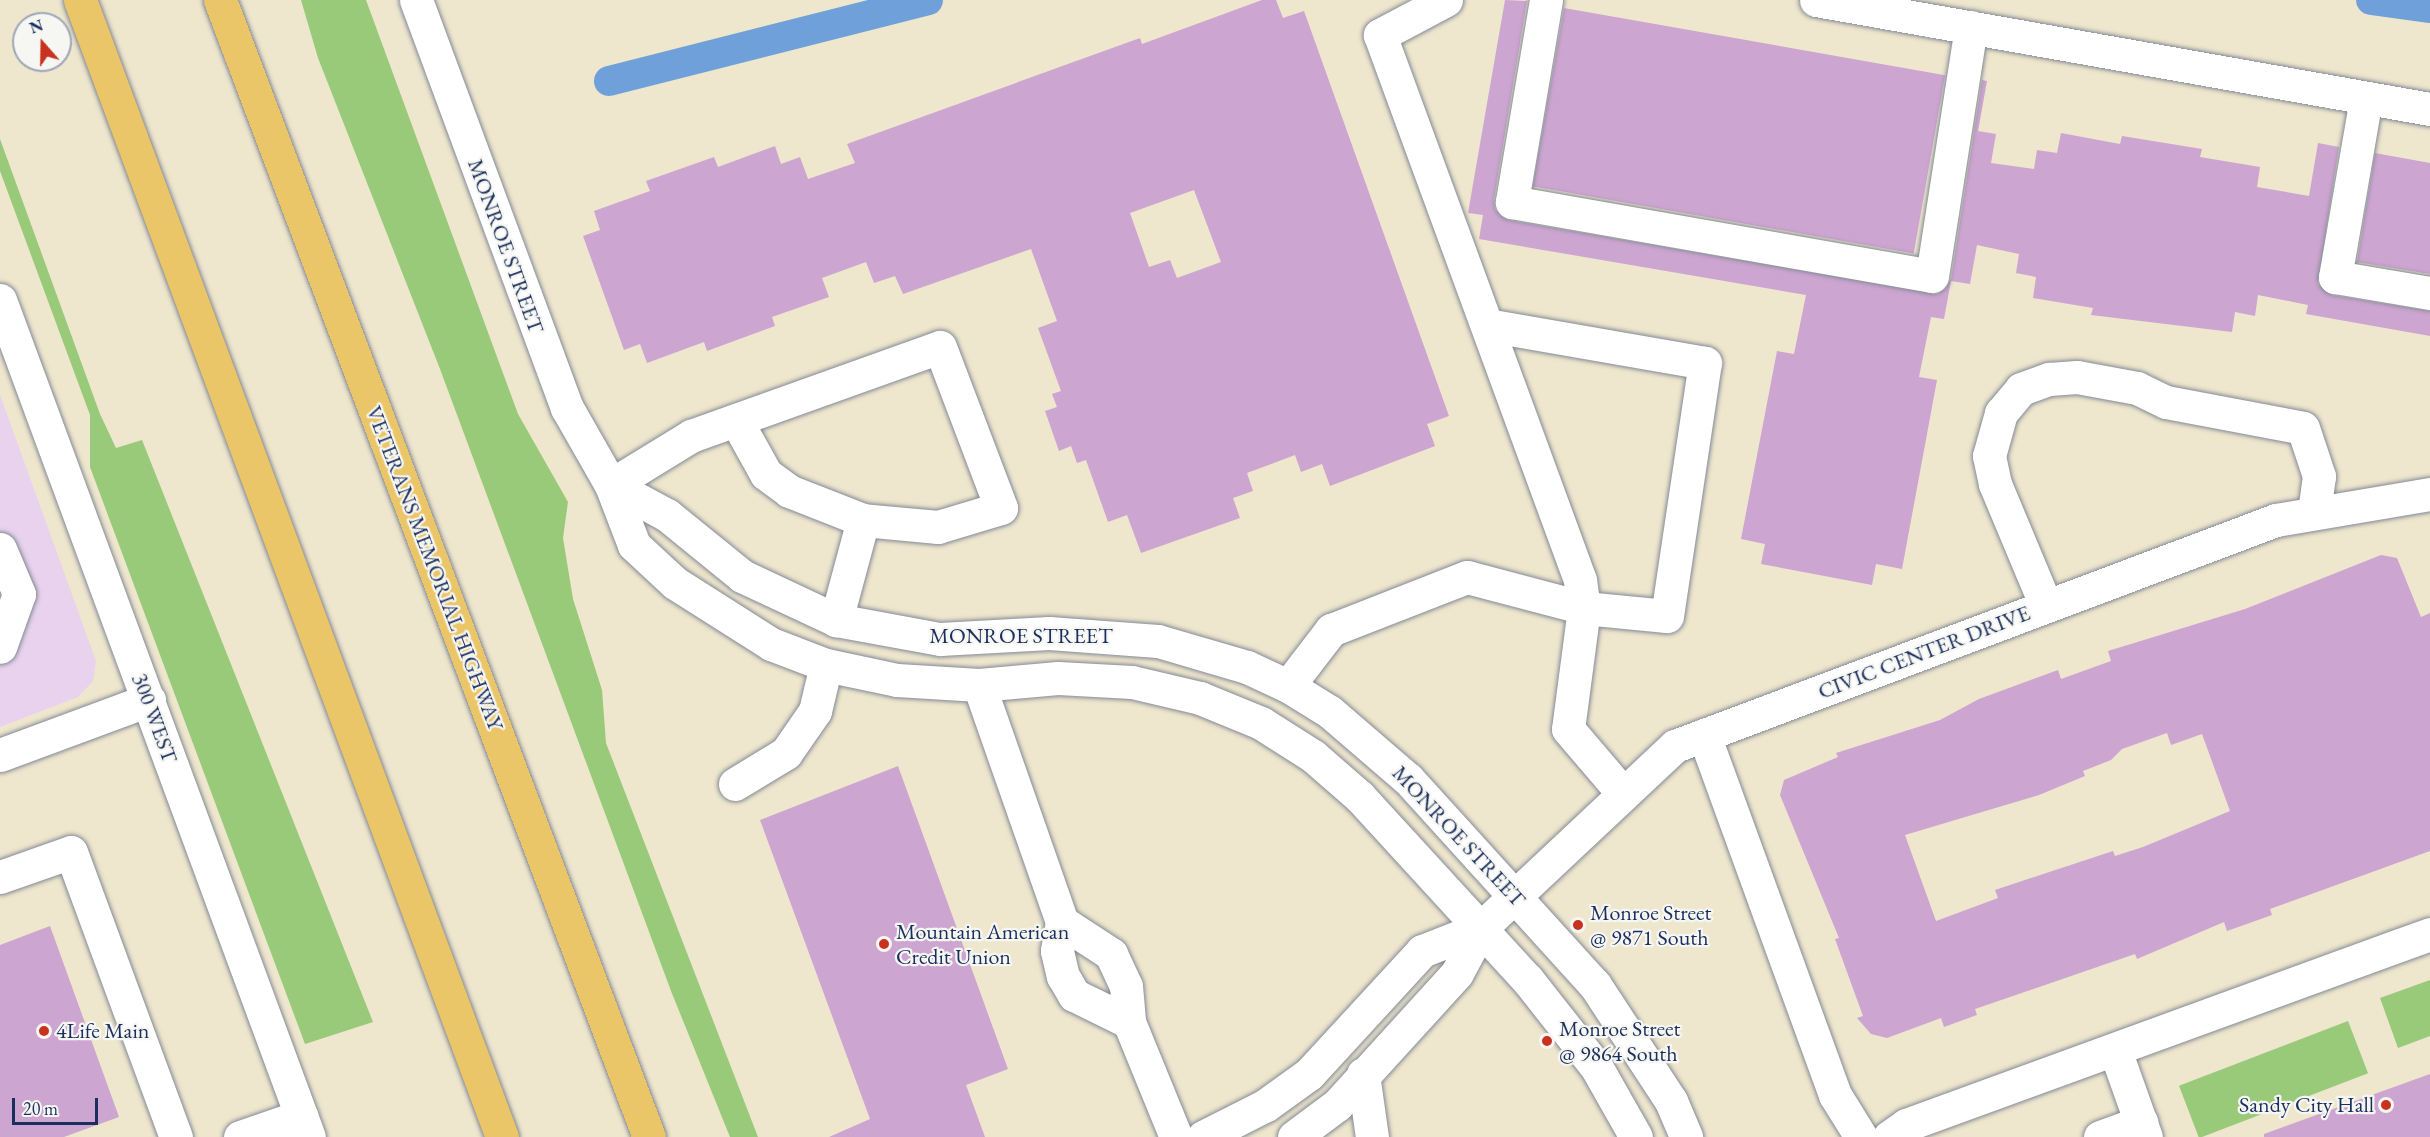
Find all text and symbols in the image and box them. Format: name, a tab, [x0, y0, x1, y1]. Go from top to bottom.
north arrow	[12, 12, 72, 72]
text: N	[27, 14, 46, 39]
street label: MONROE STREET	[462, 155, 550, 337]
street label: VETERANS MEMORIAL HIGHWAY	[361, 402, 509, 734]
street label: CIVIC CENTER DRIVE	[1814, 599, 2034, 705]
street label: MONROE STREET	[929, 623, 1113, 649]
street label: 300 WEST	[127, 670, 183, 766]
street label: MONROE STREET	[1387, 760, 1531, 912]
place label: Monroe Street @ 9871 South	[1590, 899, 1711, 950]
place label: Mountain American Credit Union	[896, 918, 1069, 969]
marker: Monroe Street @ 9871 South	[1571, 918, 1585, 932]
marker: Mountain American Credit Union	[877, 937, 891, 951]
place label: Monroe Street @ 9864 South	[1559, 1015, 1680, 1066]
place label: 4Life Main	[56, 1018, 149, 1044]
marker: 4Life Main	[37, 1024, 51, 1038]
marker: Monroe Street @ 9864 South	[1540, 1034, 1554, 1048]
scale bar	[15, 1086, 100, 1124]
place label: Sandy City Hall	[2239, 1092, 2374, 1118]
text: 20 m	[23, 1097, 58, 1120]
marker: Sandy City Hall	[2379, 1098, 2393, 1112]

